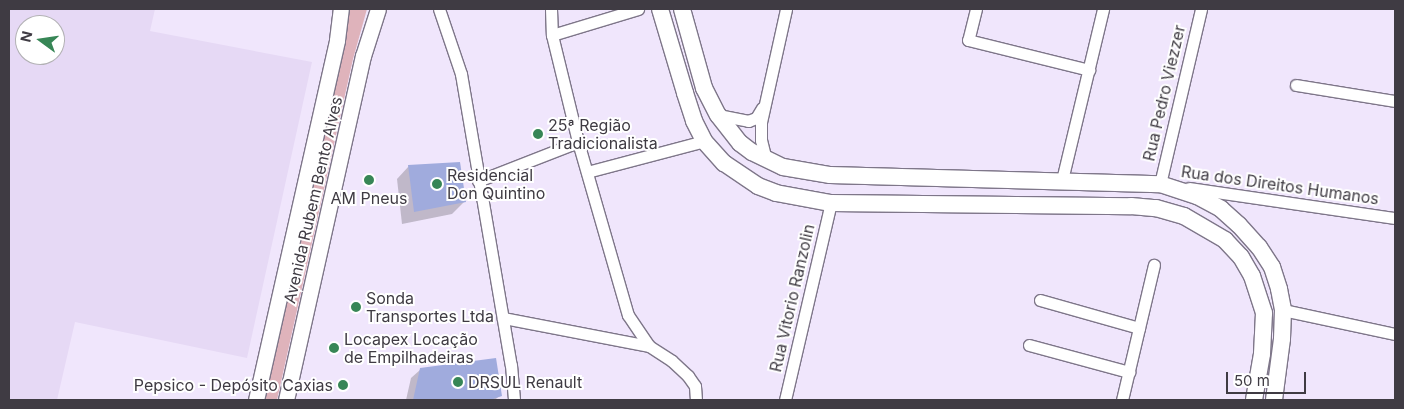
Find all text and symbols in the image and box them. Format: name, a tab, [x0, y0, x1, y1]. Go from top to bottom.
north arrow	[15, 15, 65, 65]
street label: Rua Pedro Viezzer	[1139, 23, 1189, 163]
text: N	[16, 29, 35, 44]
street label: Avenida Rubem Bento Alves	[280, 95, 346, 305]
place label: 25ª Região Tradicionalista	[548, 115, 658, 153]
marker: 25ª Região Tradicionalista	[532, 128, 544, 140]
street label: Rua dos Direitos Humanos	[1180, 162, 1380, 208]
place label: Residencial Don Quintino	[447, 165, 545, 203]
marker: AM Pneus	[363, 174, 375, 186]
marker: Residencial Don Quintino	[431, 178, 443, 190]
place label: AM Pneus	[331, 188, 407, 208]
street label: Rua Vitorio Ranzolin	[766, 222, 818, 374]
place label: Sonda Transportes Ltda	[366, 288, 494, 326]
marker: Sonda Transportes Ltda	[350, 301, 362, 313]
place label: Locapex Locação de Empilhadeiras	[344, 329, 478, 367]
marker: Locapex Locação de Empilhadeiras	[328, 342, 340, 354]
scale bar	[1229, 362, 1309, 394]
text: 50 m	[1234, 371, 1270, 390]
place label: DRSUL Renault	[468, 372, 582, 392]
place label: Pepsico - Depósito Caxias	[134, 375, 333, 395]
marker: DRSUL Renault	[452, 376, 464, 388]
marker: Pepsico - Depósito Caxias	[337, 379, 349, 391]

